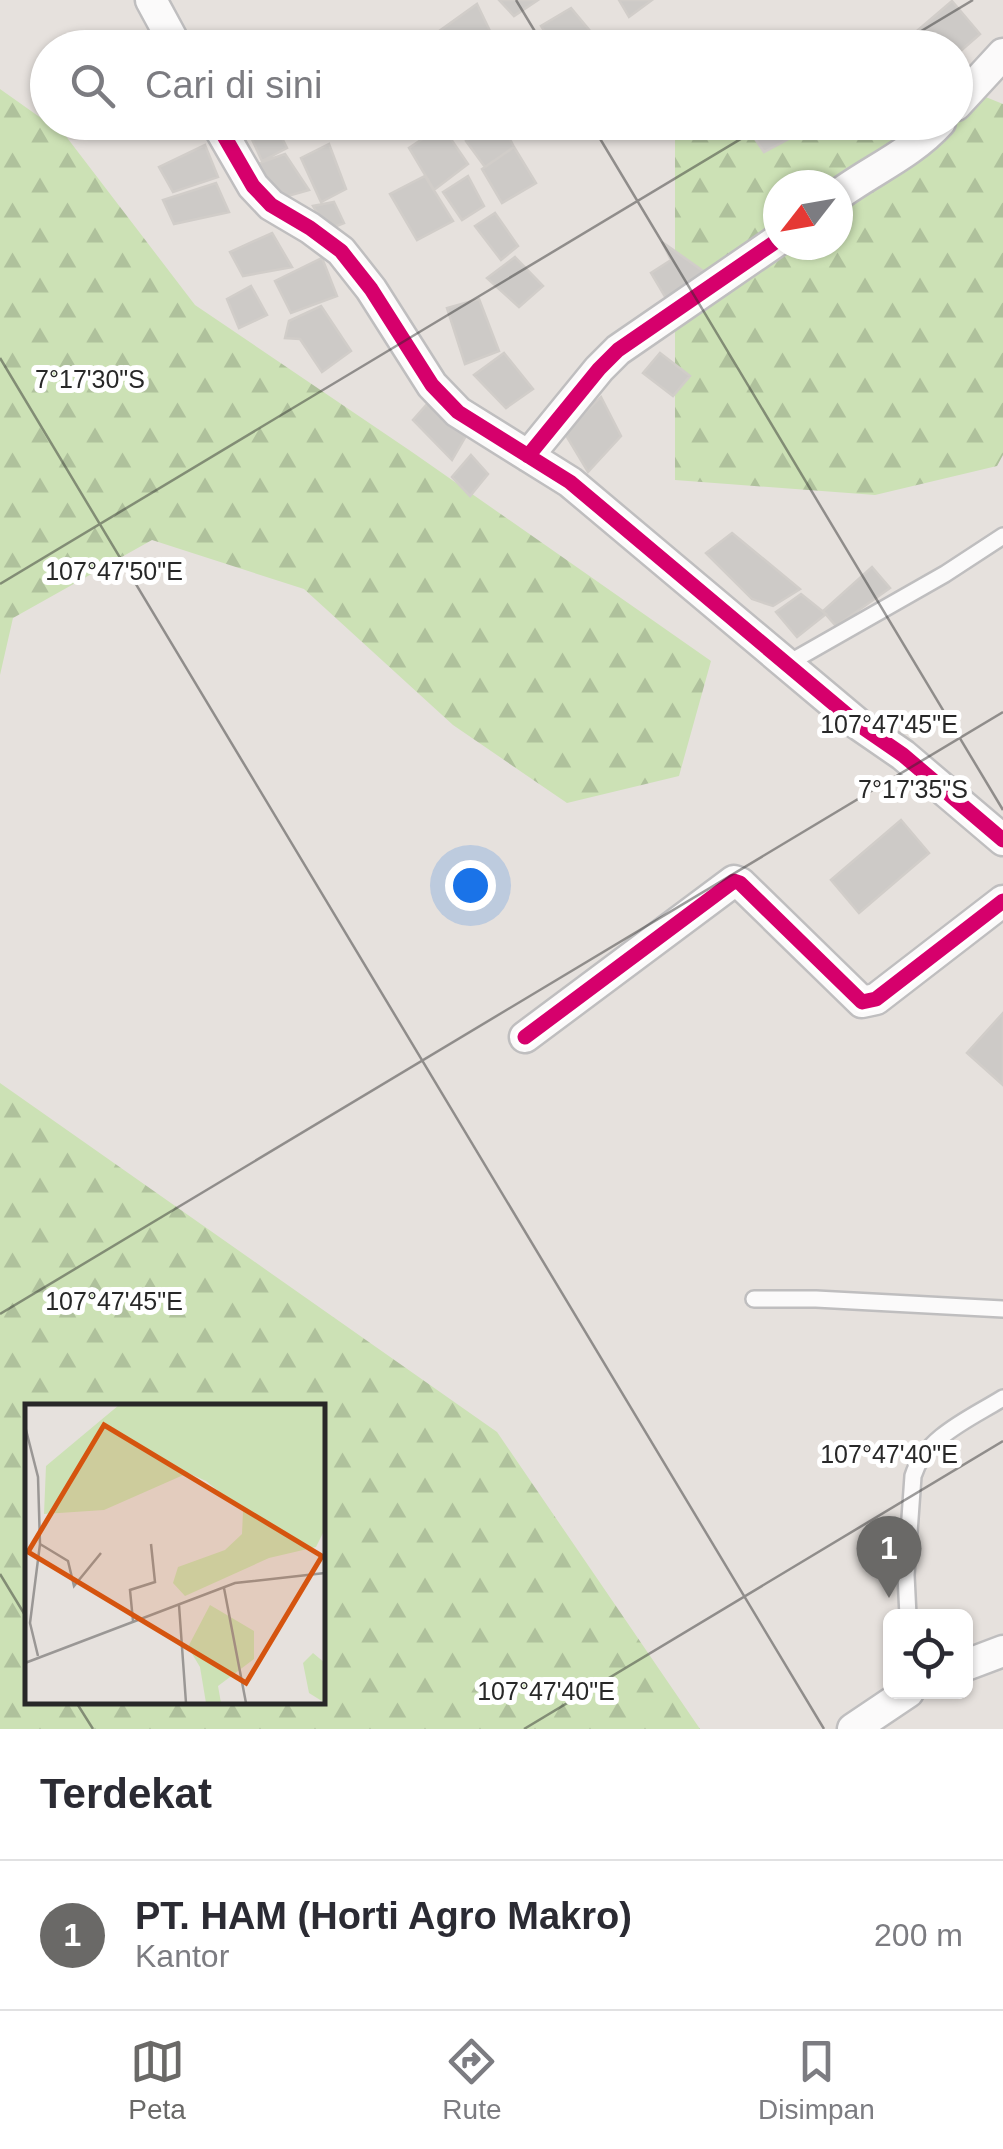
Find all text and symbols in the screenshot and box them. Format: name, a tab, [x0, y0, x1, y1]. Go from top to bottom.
search box	[30, 30, 973, 140]
icon: search	[65, 58, 120, 113]
text: Cari di sini	[145, 64, 322, 106]
north arrow	[763, 170, 853, 260]
text: 7°17'30"S	[35, 365, 145, 393]
text: 107°47'50"E	[45, 557, 183, 585]
text: 107°47'45"E	[820, 710, 958, 738]
text: 7°17'35"S	[858, 775, 968, 803]
your location	[445, 860, 496, 911]
text: 107°47'45"E	[45, 1287, 183, 1315]
inset map	[25, 1404, 325, 1704]
text: 107°47'40"E	[820, 1440, 958, 1468]
pin: 1	[856, 1516, 922, 1598]
map controls	[883, 1609, 973, 1699]
button: locate	[883, 1609, 973, 1699]
text: 107°47'40"E	[477, 1677, 615, 1705]
text: Terdekat	[40, 1770, 212, 1817]
text: PT. HAM (Horti Agro Makro)	[135, 1895, 632, 1937]
text: 1	[64, 1917, 81, 1953]
text: 200 m	[874, 1917, 963, 1953]
text: Kantor	[135, 1938, 229, 1974]
tab: Peta	[128, 2034, 186, 2126]
tab: Rute	[442, 2034, 502, 2126]
tab: Disimpan	[758, 2034, 875, 2126]

